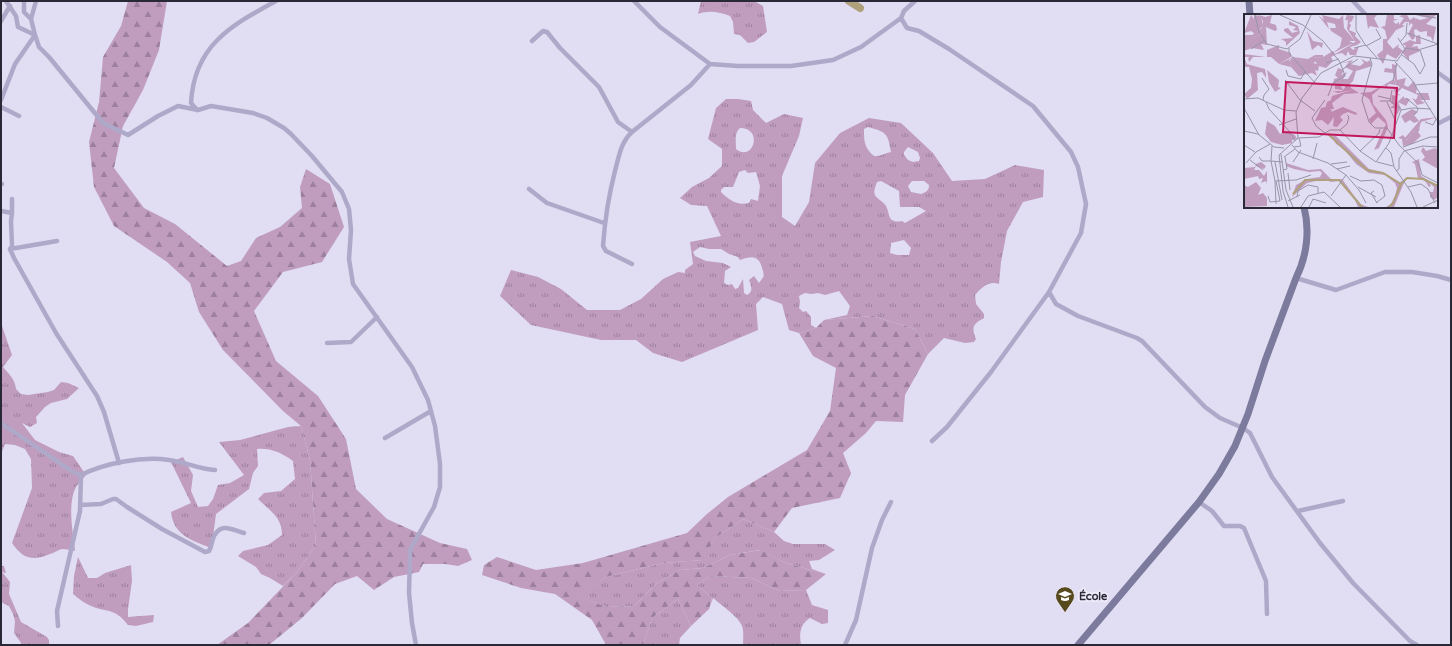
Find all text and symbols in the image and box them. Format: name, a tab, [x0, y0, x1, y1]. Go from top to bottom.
inset map	[1244, 14, 1438, 208]
school or university icon: École	[1054, 585, 1076, 613]
place label: École	[1079, 589, 1108, 603]

